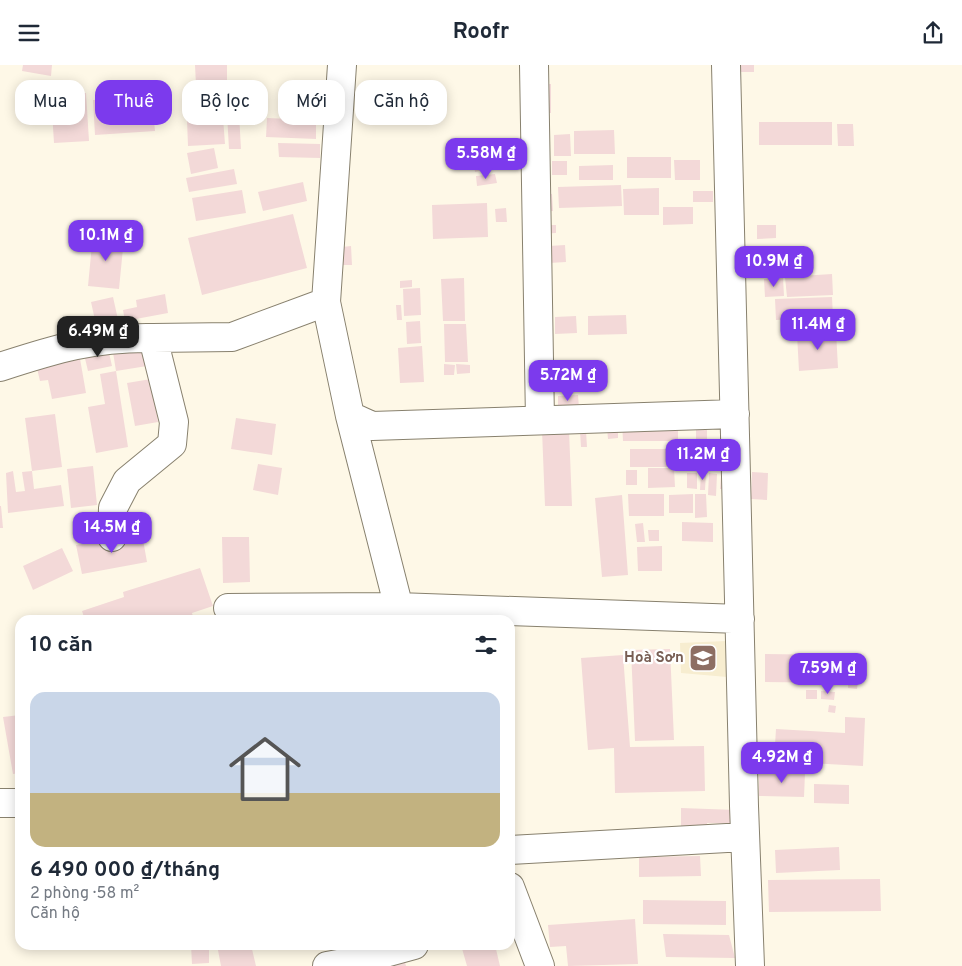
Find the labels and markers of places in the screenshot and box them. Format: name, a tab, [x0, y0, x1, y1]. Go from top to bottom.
pin: 5.58M ₫	[440, 137, 532, 180]
pin: 10.1M ₫	[60, 219, 152, 262]
pin: 10.9M ₫	[728, 245, 820, 288]
pin: 11.4M ₫	[772, 309, 864, 351]
pin: 6.49M ₫	[52, 315, 144, 358]
pin: 5.72M ₫	[522, 359, 614, 402]
pin: 11.2M ₫	[657, 439, 749, 481]
pin: 14.5M ₫	[66, 511, 158, 554]
school or university icon: Hoà Sơn	[688, 643, 718, 673]
place label: Hoà Sơn	[624, 649, 684, 668]
pin: 7.59M ₫	[782, 653, 874, 695]
pin: 4.92M ₫	[736, 741, 828, 784]

